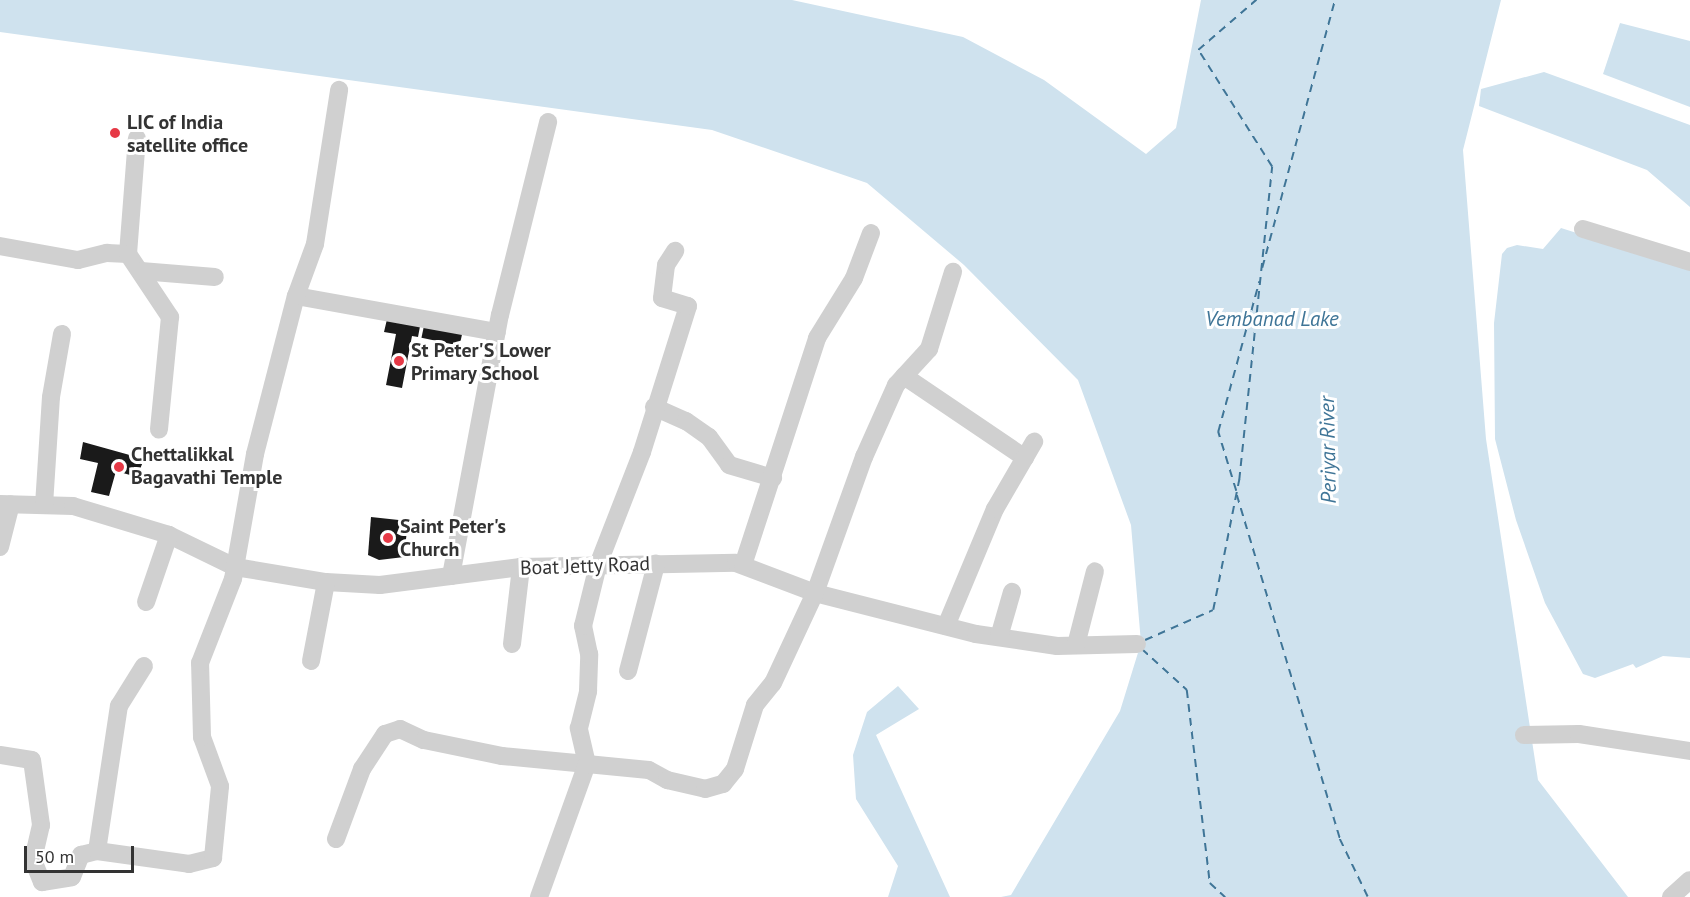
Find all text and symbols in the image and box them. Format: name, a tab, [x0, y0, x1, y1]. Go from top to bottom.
place label: LIC of India satellite office	[127, 110, 248, 157]
marker: LIC of India satellite office	[108, 126, 122, 140]
water label: Vembanad Lake	[1205, 306, 1339, 332]
place label: St Peter'S Lower Primary School	[411, 338, 551, 385]
marker: St Peter'S Lower Primary School	[392, 354, 406, 368]
water label: Periyar River	[1314, 396, 1342, 504]
place label: Chettalikkal Bagavathi Temple	[131, 443, 283, 490]
marker: Chettalikkal Bagavathi Temple	[112, 460, 126, 474]
place label: Saint Peter's Church	[400, 514, 506, 561]
marker: Saint Peter's Church	[381, 531, 395, 545]
street label: Boat Jetty Road	[519, 552, 651, 580]
scale bar	[27, 834, 136, 872]
text: 50 m	[35, 845, 74, 868]

